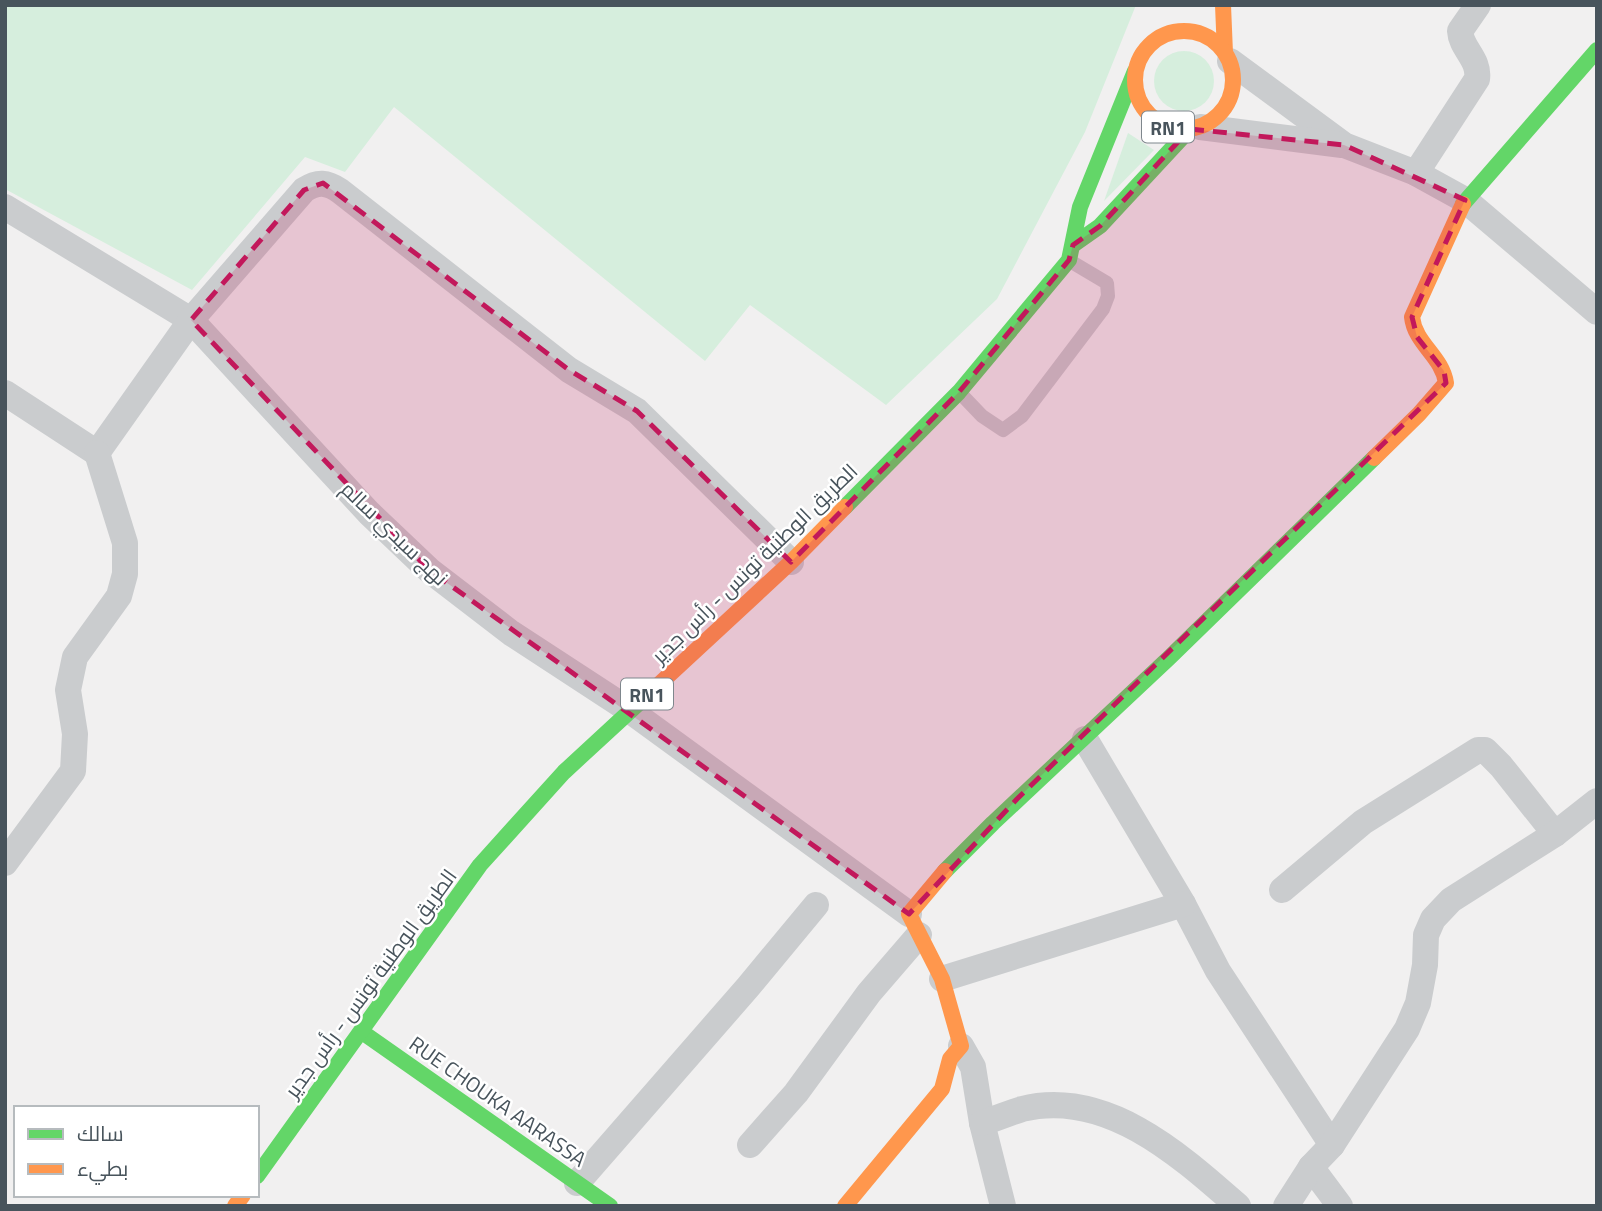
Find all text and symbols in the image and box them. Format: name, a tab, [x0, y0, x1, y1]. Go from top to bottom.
road number: RN1	[1142, 111, 1194, 142]
street label: الطريق الوطنية تونس - رأس جدير	[643, 455, 865, 671]
street label: نهج سيدي سالم	[333, 473, 456, 593]
road number: RN1	[621, 678, 673, 709]
street label: الطريق الوطنية تونس - رأس جدير	[275, 862, 464, 1105]
street label: RUE CHOUKA AARASSA	[403, 1028, 594, 1175]
legend	[14, 1106, 259, 1197]
text: سالك	[77, 1117, 124, 1149]
text: بطيء	[77, 1152, 128, 1185]

